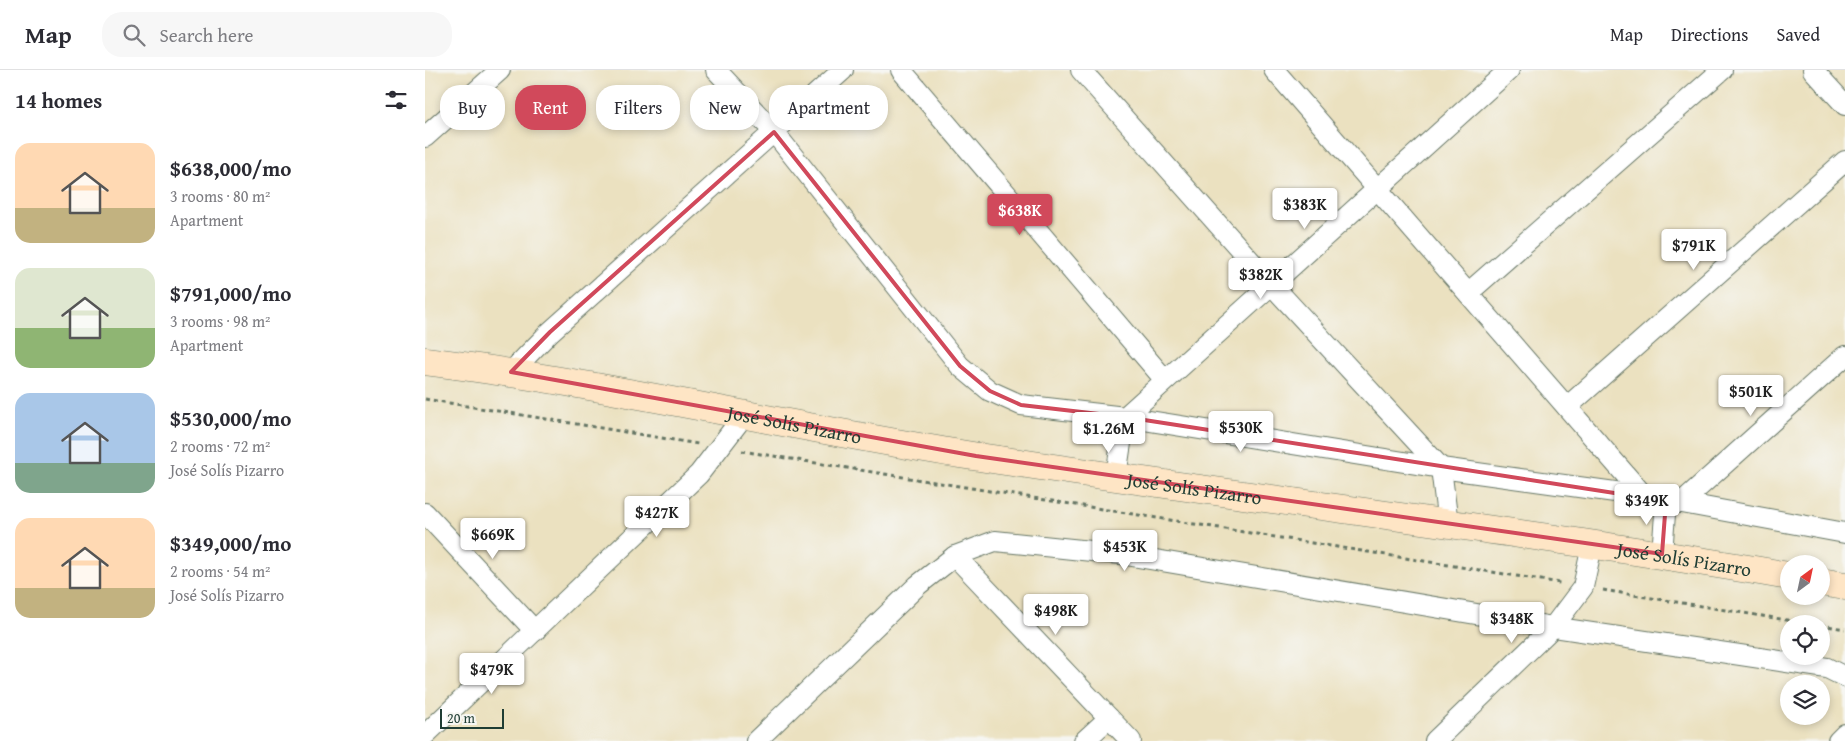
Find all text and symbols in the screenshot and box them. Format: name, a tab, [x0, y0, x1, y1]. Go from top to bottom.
search box	[102, 12, 452, 57]
text: Map	[25, 17, 72, 52]
icon: search	[120, 21, 148, 49]
text: Search here	[160, 21, 253, 49]
text: Map	[1610, 21, 1643, 48]
text: Directions	[1671, 21, 1748, 48]
text: Saved	[1776, 21, 1820, 48]
text: 14 homes	[15, 85, 102, 116]
chip: Buy	[440, 85, 505, 130]
chip: Rent	[515, 85, 586, 130]
chip: Filters	[596, 85, 680, 130]
chip: New	[690, 85, 759, 130]
chip: Apartment	[769, 85, 888, 130]
icon: filters	[382, 86, 410, 114]
text: $638,000/mo	[170, 153, 291, 184]
icon: home	[55, 163, 115, 223]
text: 3 rooms · 80 m²	[170, 184, 270, 208]
pin: $383K	[1270, 188, 1340, 230]
text: $383K	[1283, 192, 1327, 216]
pin: $638K	[985, 194, 1055, 236]
text: $638K	[998, 198, 1042, 222]
text: Apartment	[170, 208, 243, 232]
pin: $791K	[1659, 228, 1729, 271]
text: $791K	[1672, 233, 1716, 257]
pin: $382K	[1226, 258, 1296, 300]
text: $382K	[1239, 262, 1283, 286]
text: $791,000/mo	[170, 278, 291, 309]
icon: home	[55, 288, 115, 348]
text: 3 rooms · 98 m²	[170, 309, 270, 333]
text: Apartment	[170, 333, 243, 357]
pin: $501K	[1716, 374, 1786, 417]
text: $501K	[1729, 379, 1773, 403]
street label: José Solís Pizarro	[723, 397, 864, 451]
text: $530,000/mo	[170, 403, 291, 434]
pin: $530K	[1206, 410, 1276, 453]
pin: $1.26M	[1068, 412, 1150, 454]
icon: home	[55, 413, 115, 473]
text: $530K	[1219, 415, 1263, 439]
text: $1.26M	[1083, 416, 1135, 440]
text: 2 rooms · 72 m²	[170, 434, 270, 458]
text: José Solís Pizarro	[170, 458, 284, 482]
street label: José Solís Pizarro	[1123, 465, 1264, 511]
pin: $349K	[1612, 484, 1682, 526]
text: $349K	[1625, 488, 1669, 512]
pin: $427K	[622, 496, 692, 538]
text: $427K	[635, 500, 679, 524]
pin: $669K	[458, 518, 528, 560]
text: $669K	[471, 522, 515, 546]
text: $349,000/mo	[170, 528, 291, 559]
pin: $453K	[1090, 530, 1160, 572]
text: $453K	[1103, 534, 1147, 558]
street label: José Solís Pizarro	[1613, 534, 1754, 583]
icon: home	[55, 538, 115, 598]
north arrow	[1780, 555, 1830, 605]
map controls	[1780, 555, 1830, 725]
text: 2 rooms · 54 m²	[170, 559, 270, 583]
text: José Solís Pizarro	[170, 583, 284, 607]
pin: $498K	[1021, 594, 1091, 636]
text: $498K	[1034, 598, 1078, 622]
pin: $348K	[1477, 602, 1547, 644]
text: $348K	[1490, 606, 1534, 630]
button: locate	[1780, 615, 1830, 665]
pin: $479K	[457, 652, 527, 695]
text: $479K	[470, 657, 514, 681]
button: layers	[1780, 675, 1830, 725]
scale bar	[440, 706, 504, 729]
text: 20 m	[447, 708, 475, 728]

